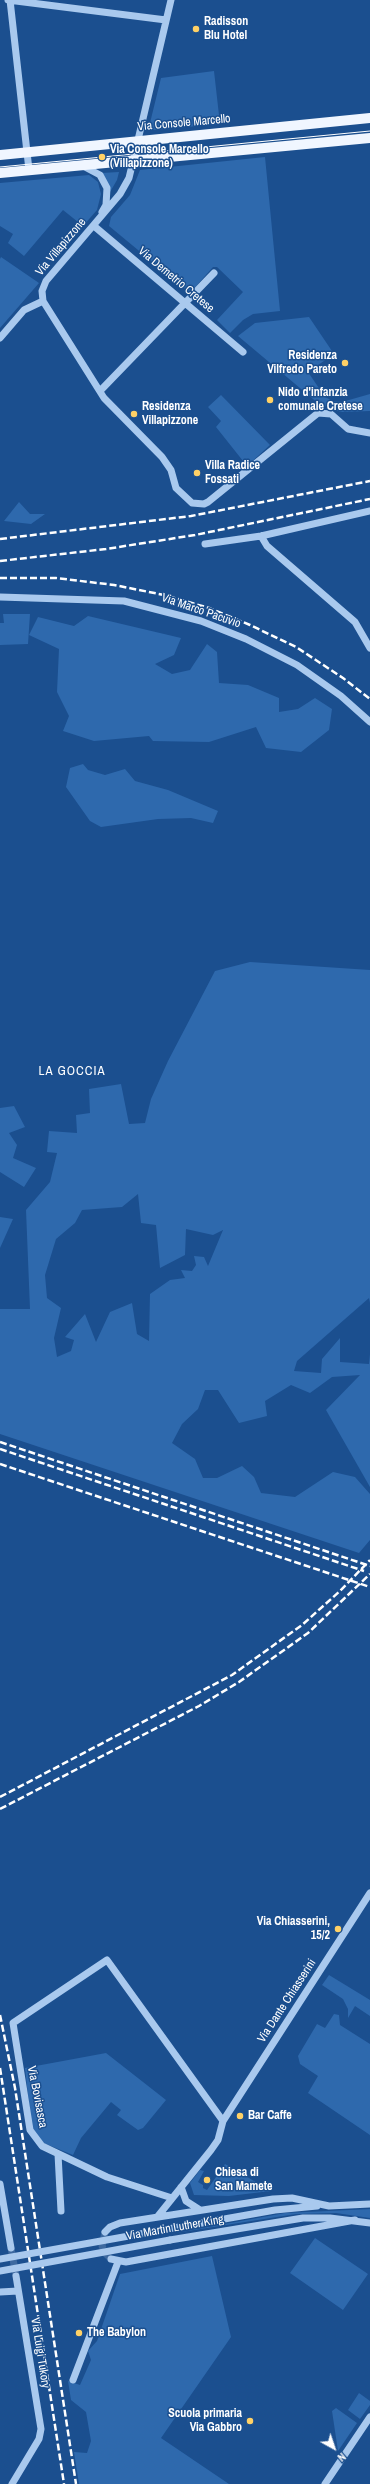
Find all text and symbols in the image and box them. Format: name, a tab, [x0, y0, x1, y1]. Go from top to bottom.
place label: Radisson Blu Hotel	[204, 15, 248, 43]
marker: Radisson Blu Hotel	[191, 24, 201, 34]
street label: Via Console Marcello	[137, 112, 231, 134]
place label: Via Console Marcello (Villapizzone)	[110, 143, 209, 171]
marker: Via Console Marcello (Villapizzone)	[97, 152, 107, 162]
street label: Via Villapizzone	[33, 215, 89, 279]
street label: Via Demetrio Cretese	[135, 244, 217, 316]
place label: Residenza Vilfredo Pareto	[267, 349, 337, 377]
marker: Residenza Vilfredo Pareto	[340, 358, 350, 368]
place label: Nido d'infanzia comunale Cretese	[278, 386, 363, 414]
marker: Nido d'infanzia comunale Cretese	[265, 395, 275, 405]
place label: Residenza Villapizzone	[142, 400, 198, 428]
marker: Residenza Villapizzone	[129, 409, 139, 419]
place label: Villa Radice Fossati	[205, 459, 260, 487]
marker: Villa Radice Fossati	[192, 468, 202, 478]
street label: Via Marco Pacuvio	[159, 591, 243, 631]
district label: LA GOCCIA	[38, 1064, 106, 1080]
place label: Via Chiasserini, 15/2	[257, 1915, 330, 1943]
marker: Via Chiasserini, 15/2	[333, 1924, 343, 1934]
street label: Via Dante Chiasserini	[255, 1957, 319, 2045]
street label: Via Bovisasca	[24, 2065, 50, 2129]
place label: Bar Caffe	[248, 2109, 292, 2123]
marker: Bar Caffe	[235, 2111, 245, 2121]
place label: Chiesa di San Mamete	[215, 2166, 272, 2194]
marker: Chiesa di San Mamete	[202, 2175, 212, 2185]
street label: Via Martin Luther King	[125, 2212, 225, 2244]
street label: Via Luigi Tukory	[27, 2317, 53, 2389]
place label: The Babylon	[87, 2326, 146, 2340]
marker: The Babylon	[74, 2328, 84, 2338]
place label: Scuola primaria Via Gabbro	[168, 2407, 242, 2435]
marker: Scuola primaria Via Gabbro	[245, 2416, 255, 2426]
north arrow	[314, 2428, 354, 2468]
text: N	[335, 2450, 349, 2465]

